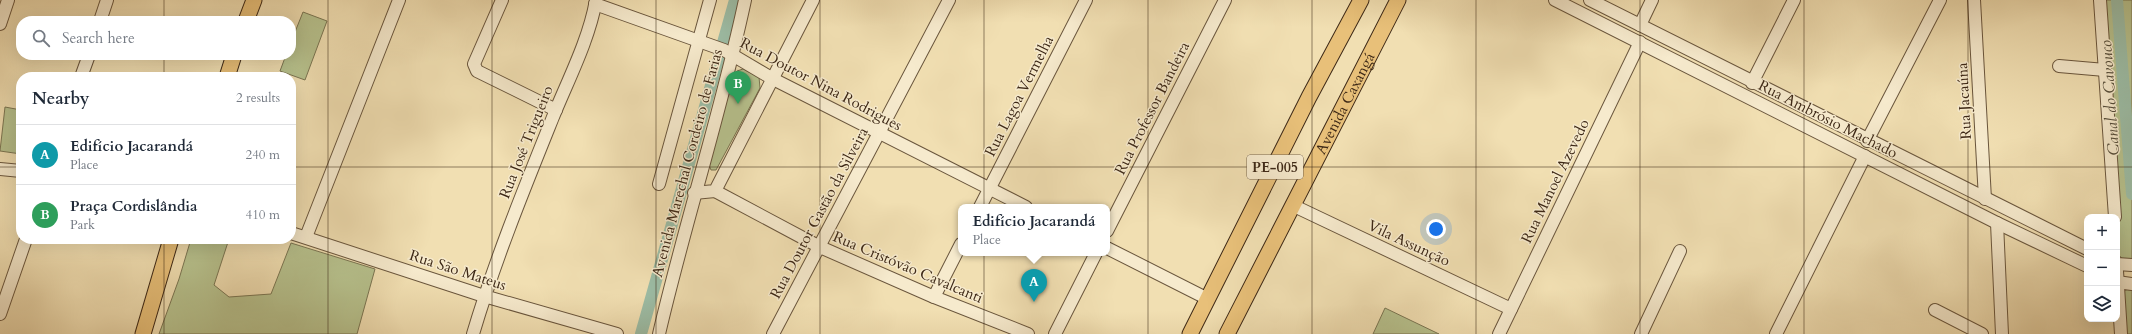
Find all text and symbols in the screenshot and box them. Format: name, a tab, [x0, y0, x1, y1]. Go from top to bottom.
search box	[16, 16, 296, 60]
icon: search	[30, 27, 52, 49]
text: Search here	[62, 28, 135, 48]
street label: Rua Lagoa Vermelha	[980, 32, 1058, 160]
street label: Rua Doutor Nina Rodrigues	[737, 33, 905, 135]
street label: Rua Professor Bandeira	[1110, 38, 1194, 178]
water label: Canal do Cavouco	[2095, 39, 2125, 156]
street label: Avenida Marechal Cordeiro de Farias	[647, 47, 727, 279]
street label: Avenida Caxangá	[1311, 49, 1380, 158]
street label: Rua Jacaúna	[1952, 61, 1976, 140]
pin: B	[725, 71, 751, 104]
street label: Rua Ambrósio Machado	[1755, 75, 1901, 163]
street label: Rua José Trigueiro	[494, 83, 558, 201]
text: Nearby	[32, 87, 89, 110]
text: 2 results	[236, 89, 280, 107]
street label: Rua Manoel Azevedo	[1516, 116, 1594, 246]
street label: Rua Doutor Gastão da Silveira	[765, 123, 873, 302]
text: Edifício Jacarandá	[70, 136, 193, 156]
text: A	[40, 146, 50, 164]
text: 240 m	[246, 146, 280, 164]
road number: PE-005	[1247, 155, 1303, 179]
text: Place	[70, 156, 98, 174]
text: Praça Cordislândia	[70, 196, 197, 216]
popup	[958, 204, 1110, 256]
text: B	[40, 206, 50, 224]
text: 410 m	[246, 206, 280, 224]
text: Edifício Jacarandá	[972, 211, 1096, 231]
map controls	[2084, 214, 2120, 322]
button: +	[2084, 214, 2120, 250]
street label: Vila Assunção	[1365, 215, 1453, 271]
text: Park	[70, 216, 95, 234]
your location	[1426, 219, 1446, 239]
street label: Rua Cristóvão Cavalcanti	[830, 226, 986, 308]
text: Place	[972, 231, 1001, 249]
street label: Rua São Mateus	[407, 245, 509, 295]
button: −	[2084, 250, 2120, 286]
pin: A	[1021, 269, 1047, 302]
button: layers	[2084, 286, 2120, 322]

